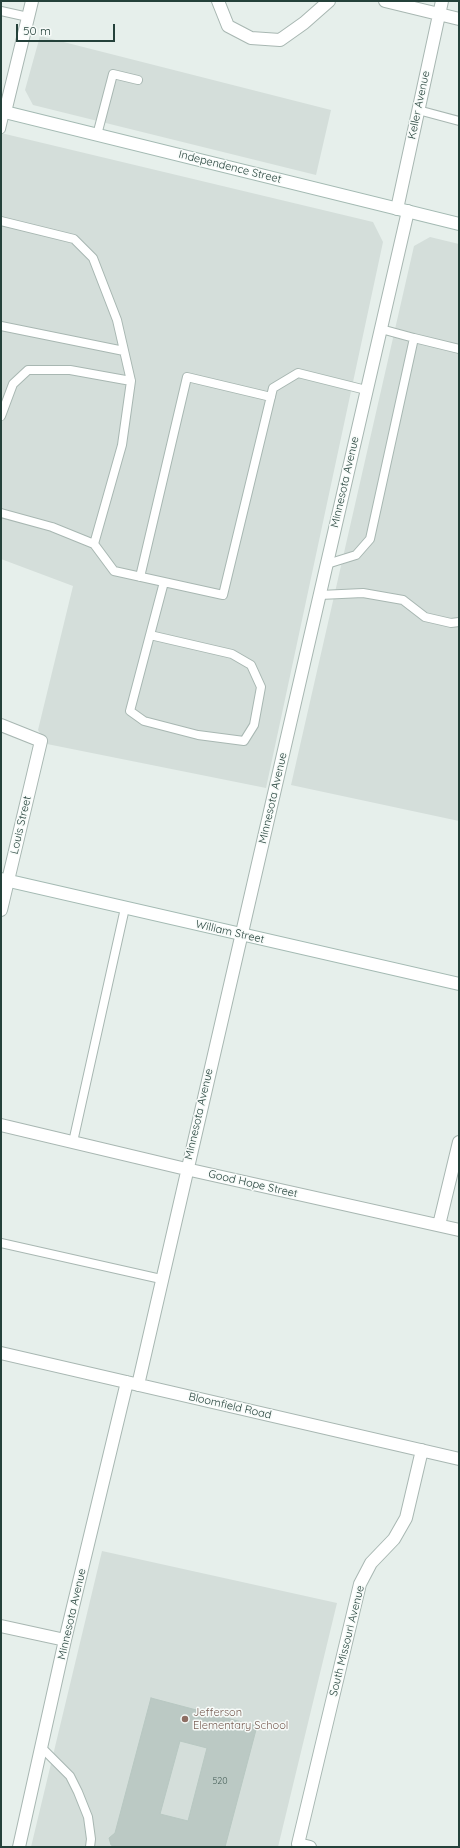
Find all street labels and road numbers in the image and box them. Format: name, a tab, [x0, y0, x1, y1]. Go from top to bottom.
street label: Keller Avenue	[405, 70, 433, 140]
street label: Independence Street	[177, 148, 283, 186]
street label: Minnesota Avenue	[328, 435, 362, 529]
street label: Minnesota Avenue	[256, 751, 290, 845]
street label: Louis Street	[8, 795, 34, 855]
street label: William Street	[194, 918, 266, 946]
street label: Minnesota Avenue	[182, 1067, 216, 1161]
street label: Good Hope Street	[207, 1167, 299, 1201]
street label: Bloomfield Road	[187, 1390, 273, 1422]
street label: Minnesota Avenue	[55, 1567, 89, 1661]
street label: South Missouri Avenue	[327, 1584, 367, 1698]

